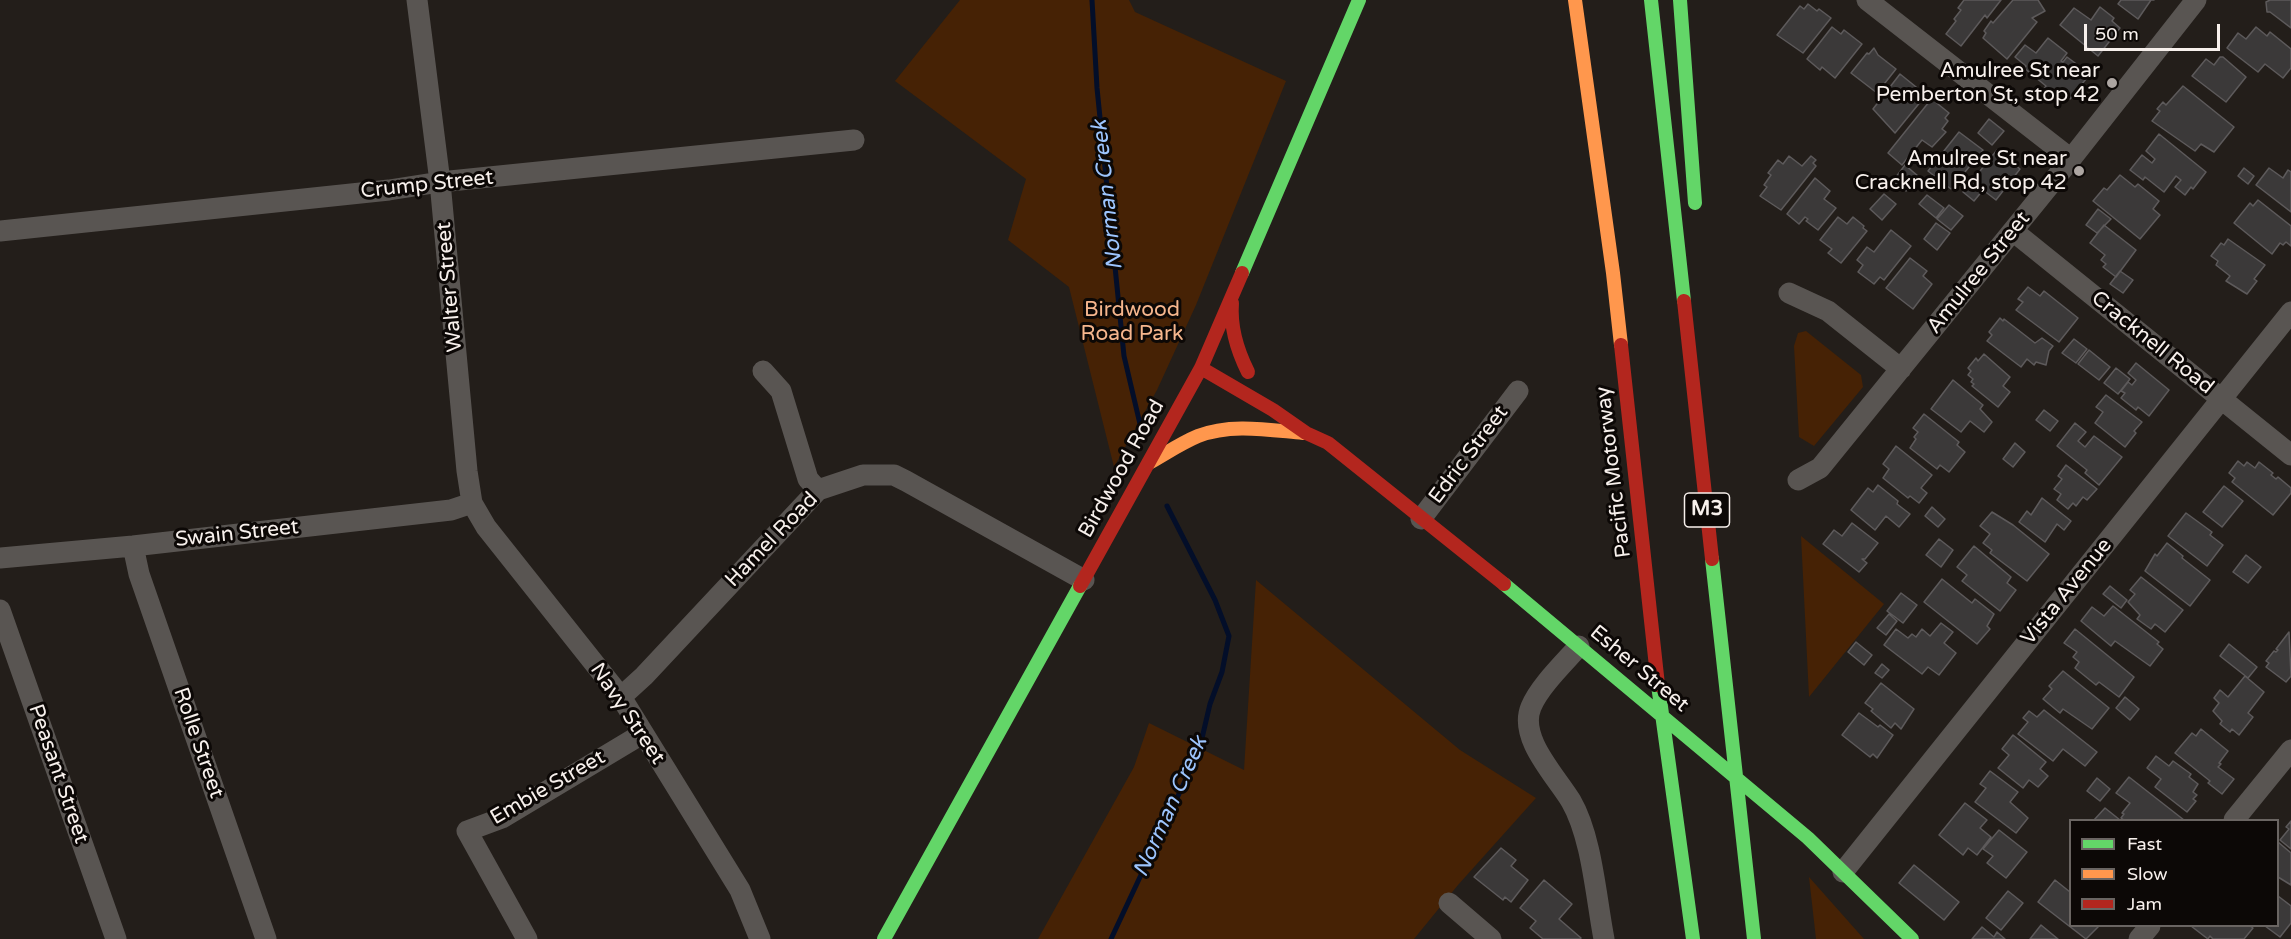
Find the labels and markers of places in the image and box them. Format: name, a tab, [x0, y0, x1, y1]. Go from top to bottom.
place label: Amulree St near Pemberton St, stop 42	[1876, 58, 2100, 108]
marker: Amulree St near Pemberton St, stop 42	[2105, 76, 2119, 90]
place label: Amulree St near Cracknell Rd, stop 42	[1855, 146, 2067, 196]
marker: Amulree St near Cracknell Rd, stop 42	[2072, 164, 2086, 178]

